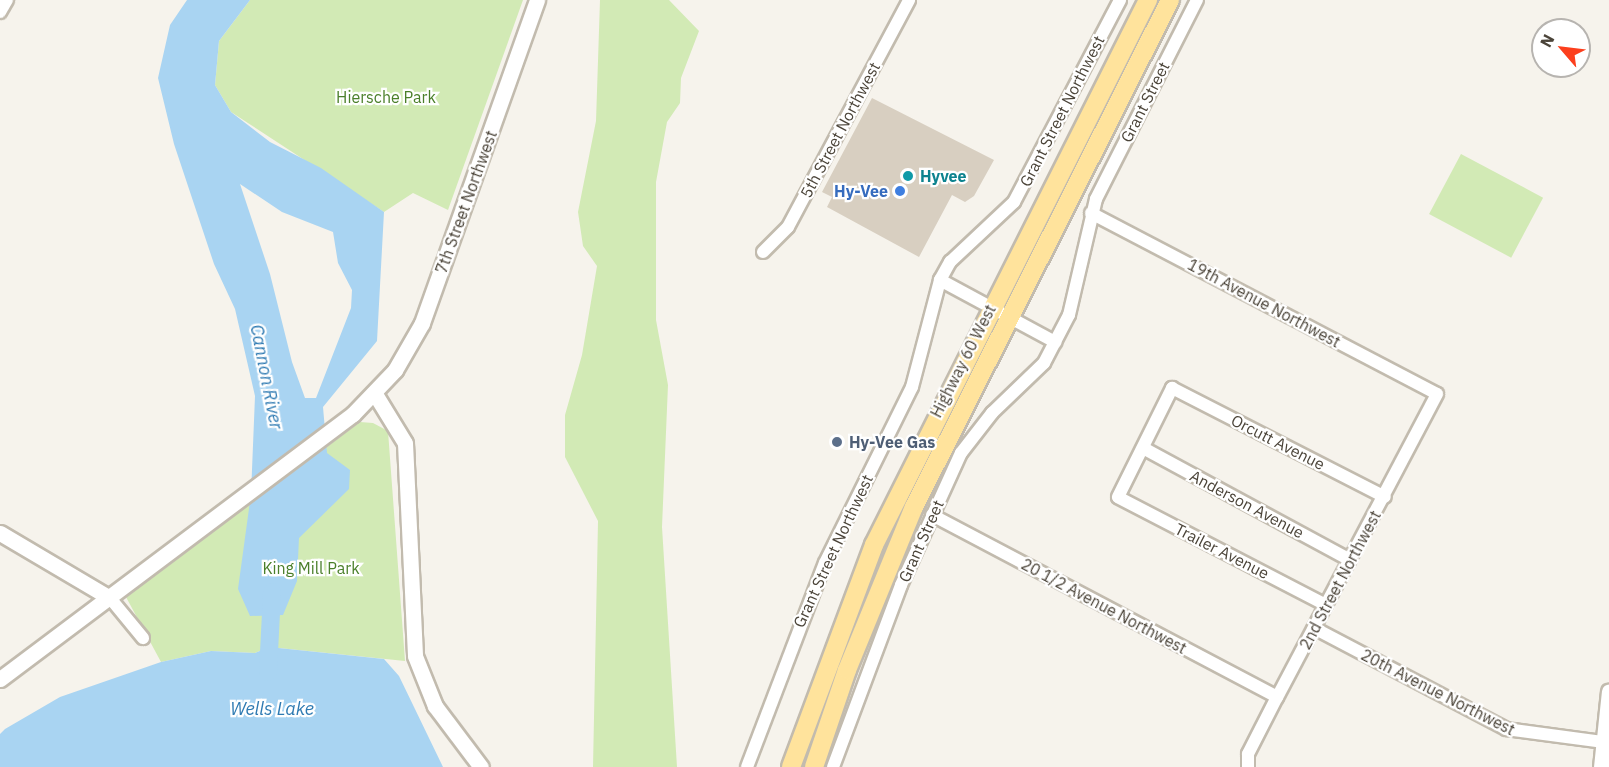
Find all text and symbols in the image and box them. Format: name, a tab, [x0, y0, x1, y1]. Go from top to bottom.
north arrow	[1531, 18, 1591, 78]
text: N	[1535, 31, 1558, 50]
street label: Grant Street Northwest	[1016, 32, 1108, 190]
street label: 5th Street Northwest	[796, 59, 884, 201]
street label: Grant Street	[1117, 59, 1173, 145]
park label: Hiersche Park	[336, 87, 436, 107]
street label: 7th Street Northwest	[431, 128, 501, 276]
place label: Hyvee	[920, 166, 967, 186]
marker: Hyvee	[901, 169, 915, 183]
place label: Hy-Vee	[834, 181, 888, 201]
marker: Hy-Vee	[893, 184, 907, 198]
street label: 19th Avenue Northwest	[1184, 255, 1344, 351]
street label: Highway 60 West	[926, 301, 1000, 421]
water label: Cannon River	[245, 323, 287, 431]
street label: Orcutt Avenue	[1228, 410, 1328, 474]
place label: Hy-Vee Gas	[849, 432, 935, 452]
marker: Hy-Vee Gas	[830, 435, 844, 449]
street label: Anderson Avenue	[1187, 466, 1307, 542]
street label: Grant Street Northwest	[789, 471, 877, 631]
street label: Grant Street	[894, 497, 948, 585]
street label: 2nd Street Northwest	[1295, 507, 1385, 653]
street label: Trailer Avenue	[1172, 519, 1272, 583]
street label: 20 1/2 Avenue Northwest	[1018, 554, 1190, 658]
park label: King Mill Park	[262, 558, 360, 578]
street label: 20th Avenue Northwest	[1358, 645, 1518, 739]
water label: Wells Lake	[230, 698, 314, 720]

